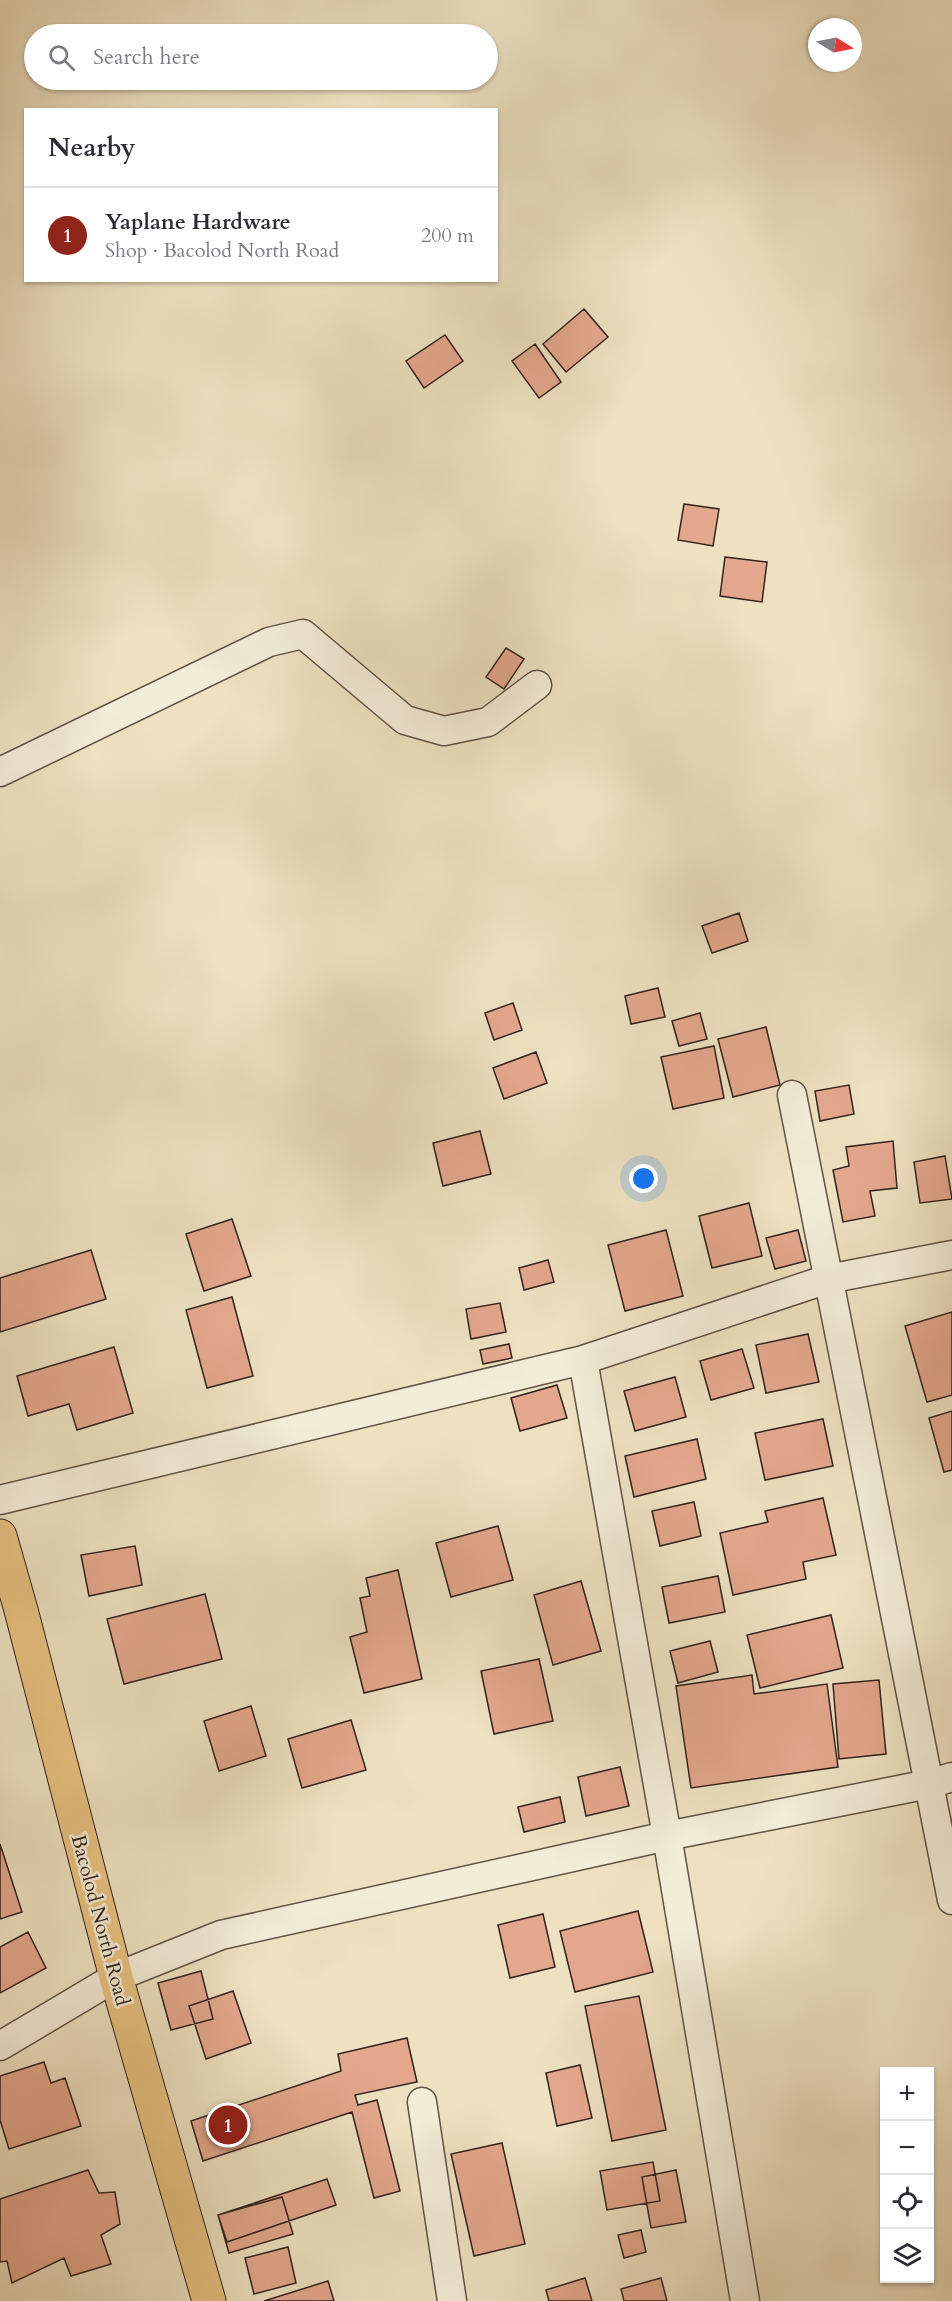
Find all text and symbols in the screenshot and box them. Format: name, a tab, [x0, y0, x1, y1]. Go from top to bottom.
north arrow	[808, 18, 862, 72]
search box	[24, 24, 498, 90]
icon: search	[45, 41, 78, 74]
text: Search here	[93, 42, 200, 72]
text: Nearby	[48, 130, 136, 165]
text: Yaplane Hardware	[105, 207, 291, 237]
text: 1	[62, 222, 73, 249]
text: 200 m	[421, 222, 474, 249]
text: Shop · Bacolod North Road	[105, 237, 339, 264]
your location	[629, 1164, 658, 1193]
street label: Bacolod North Road	[65, 1832, 136, 2009]
map controls	[880, 2067, 934, 2283]
button: +	[880, 2067, 934, 2121]
pin: 1	[208, 2102, 248, 2148]
button: −	[880, 2121, 934, 2175]
button: locate	[880, 2175, 934, 2229]
button: layers	[880, 2229, 934, 2283]

